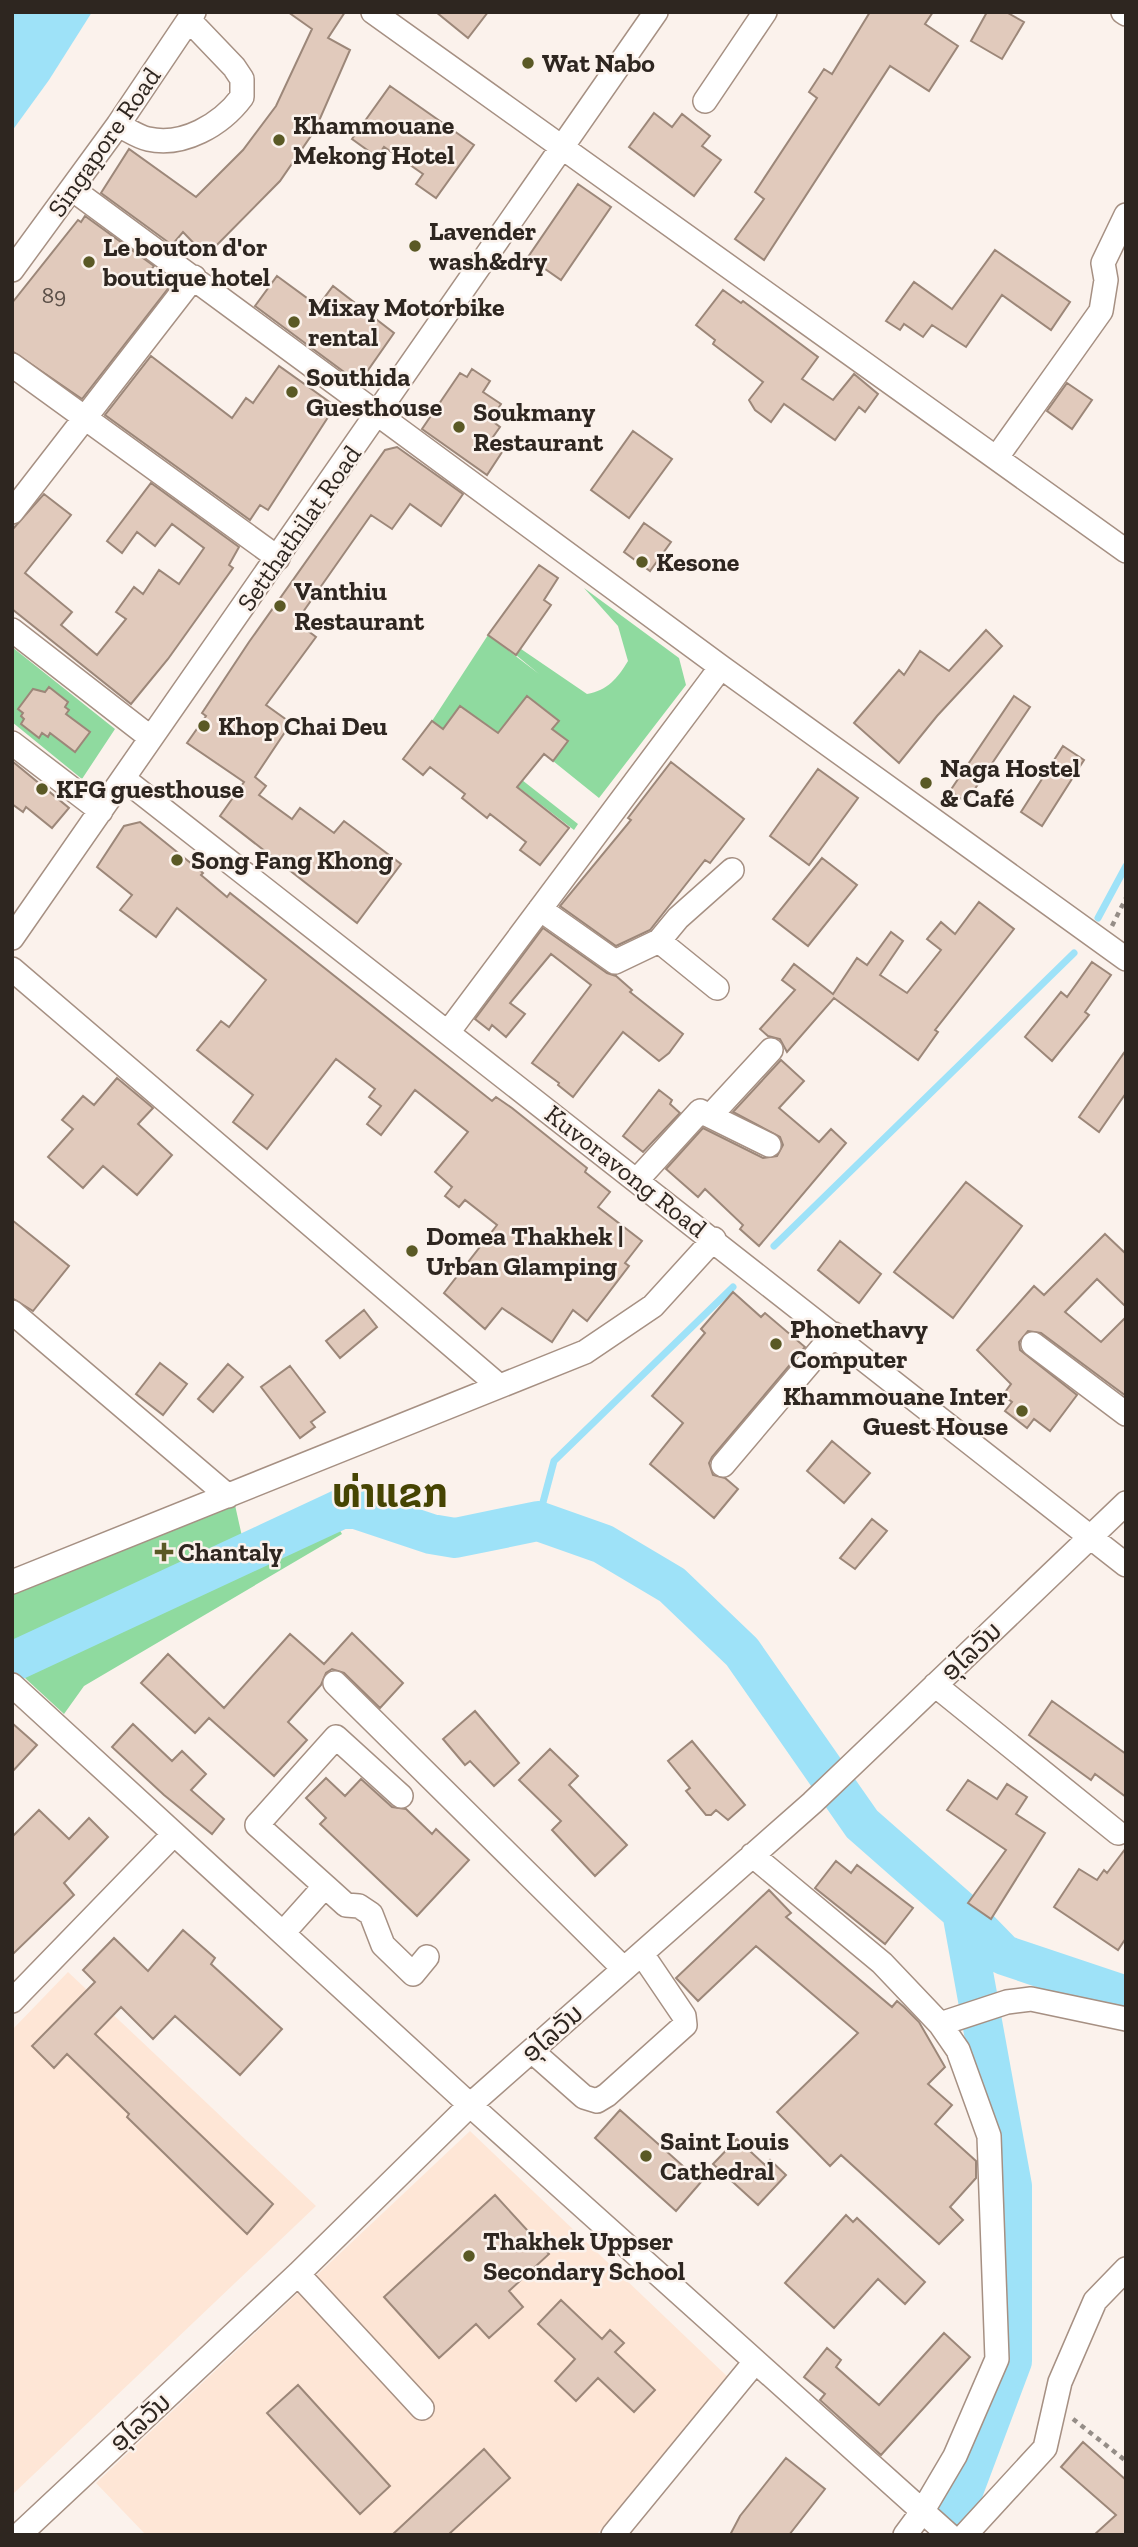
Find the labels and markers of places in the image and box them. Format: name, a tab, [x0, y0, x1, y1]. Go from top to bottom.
place label: Wat Nabo	[542, 47, 655, 79]
marker: Wat Nabo	[520, 55, 536, 71]
place label: Khammouane Mekong Hotel	[293, 109, 455, 171]
marker: Khammouane Mekong Hotel	[271, 132, 287, 148]
place label: Lavender wash&dry	[429, 215, 547, 277]
place label: Le bouton d'or boutique hotel	[102, 231, 270, 293]
marker: Lavender wash&dry	[407, 238, 423, 254]
marker: Le bouton d'or boutique hotel	[81, 254, 97, 270]
place label: Mixay Motorbike rental	[308, 291, 505, 353]
marker: Mixay Motorbike rental	[286, 314, 302, 330]
place label: Southida Guesthouse	[306, 361, 443, 423]
marker: Southida Guesthouse	[284, 384, 300, 400]
place label: Soukmany Restaurant	[473, 396, 604, 458]
marker: Soukmany Restaurant	[451, 419, 467, 435]
place label: Kesone	[656, 546, 740, 578]
marker: Kesone	[634, 554, 650, 570]
place label: Vanthiu Restaurant	[294, 575, 425, 637]
marker: Vanthiu Restaurant	[272, 598, 288, 614]
place label: Khop Chai Deu	[218, 710, 388, 742]
marker: Khop Chai Deu	[196, 718, 212, 734]
place label: Naga Hostel & Café	[940, 752, 1080, 814]
place label: KFG guesthouse	[56, 773, 245, 805]
marker: Naga Hostel & Café	[918, 775, 934, 791]
marker: KFG guesthouse	[34, 781, 50, 797]
place label: Song Fang Khong	[191, 844, 393, 876]
marker: Song Fang Khong	[169, 852, 185, 868]
place label: Domea Thakhek | Urban Glamping	[426, 1220, 624, 1282]
marker: Domea Thakhek | Urban Glamping	[404, 1243, 420, 1259]
place label: Phonethavy Computer	[790, 1313, 928, 1375]
marker: Phonethavy Computer	[768, 1336, 784, 1352]
place label: Khammouane Inter Guest House	[783, 1380, 1008, 1442]
marker: Khammouane Inter Guest House	[1014, 1403, 1030, 1419]
place label: Chantaly	[178, 1536, 283, 1568]
marker: Chantaly	[156, 1544, 172, 1560]
place label: Saint Louis Cathedral	[660, 2125, 789, 2187]
marker: Saint Louis Cathedral	[638, 2148, 654, 2164]
place label: Thakhek Uppser Secondary School	[483, 2225, 685, 2287]
marker: Thakhek Uppser Secondary School	[461, 2248, 477, 2264]

